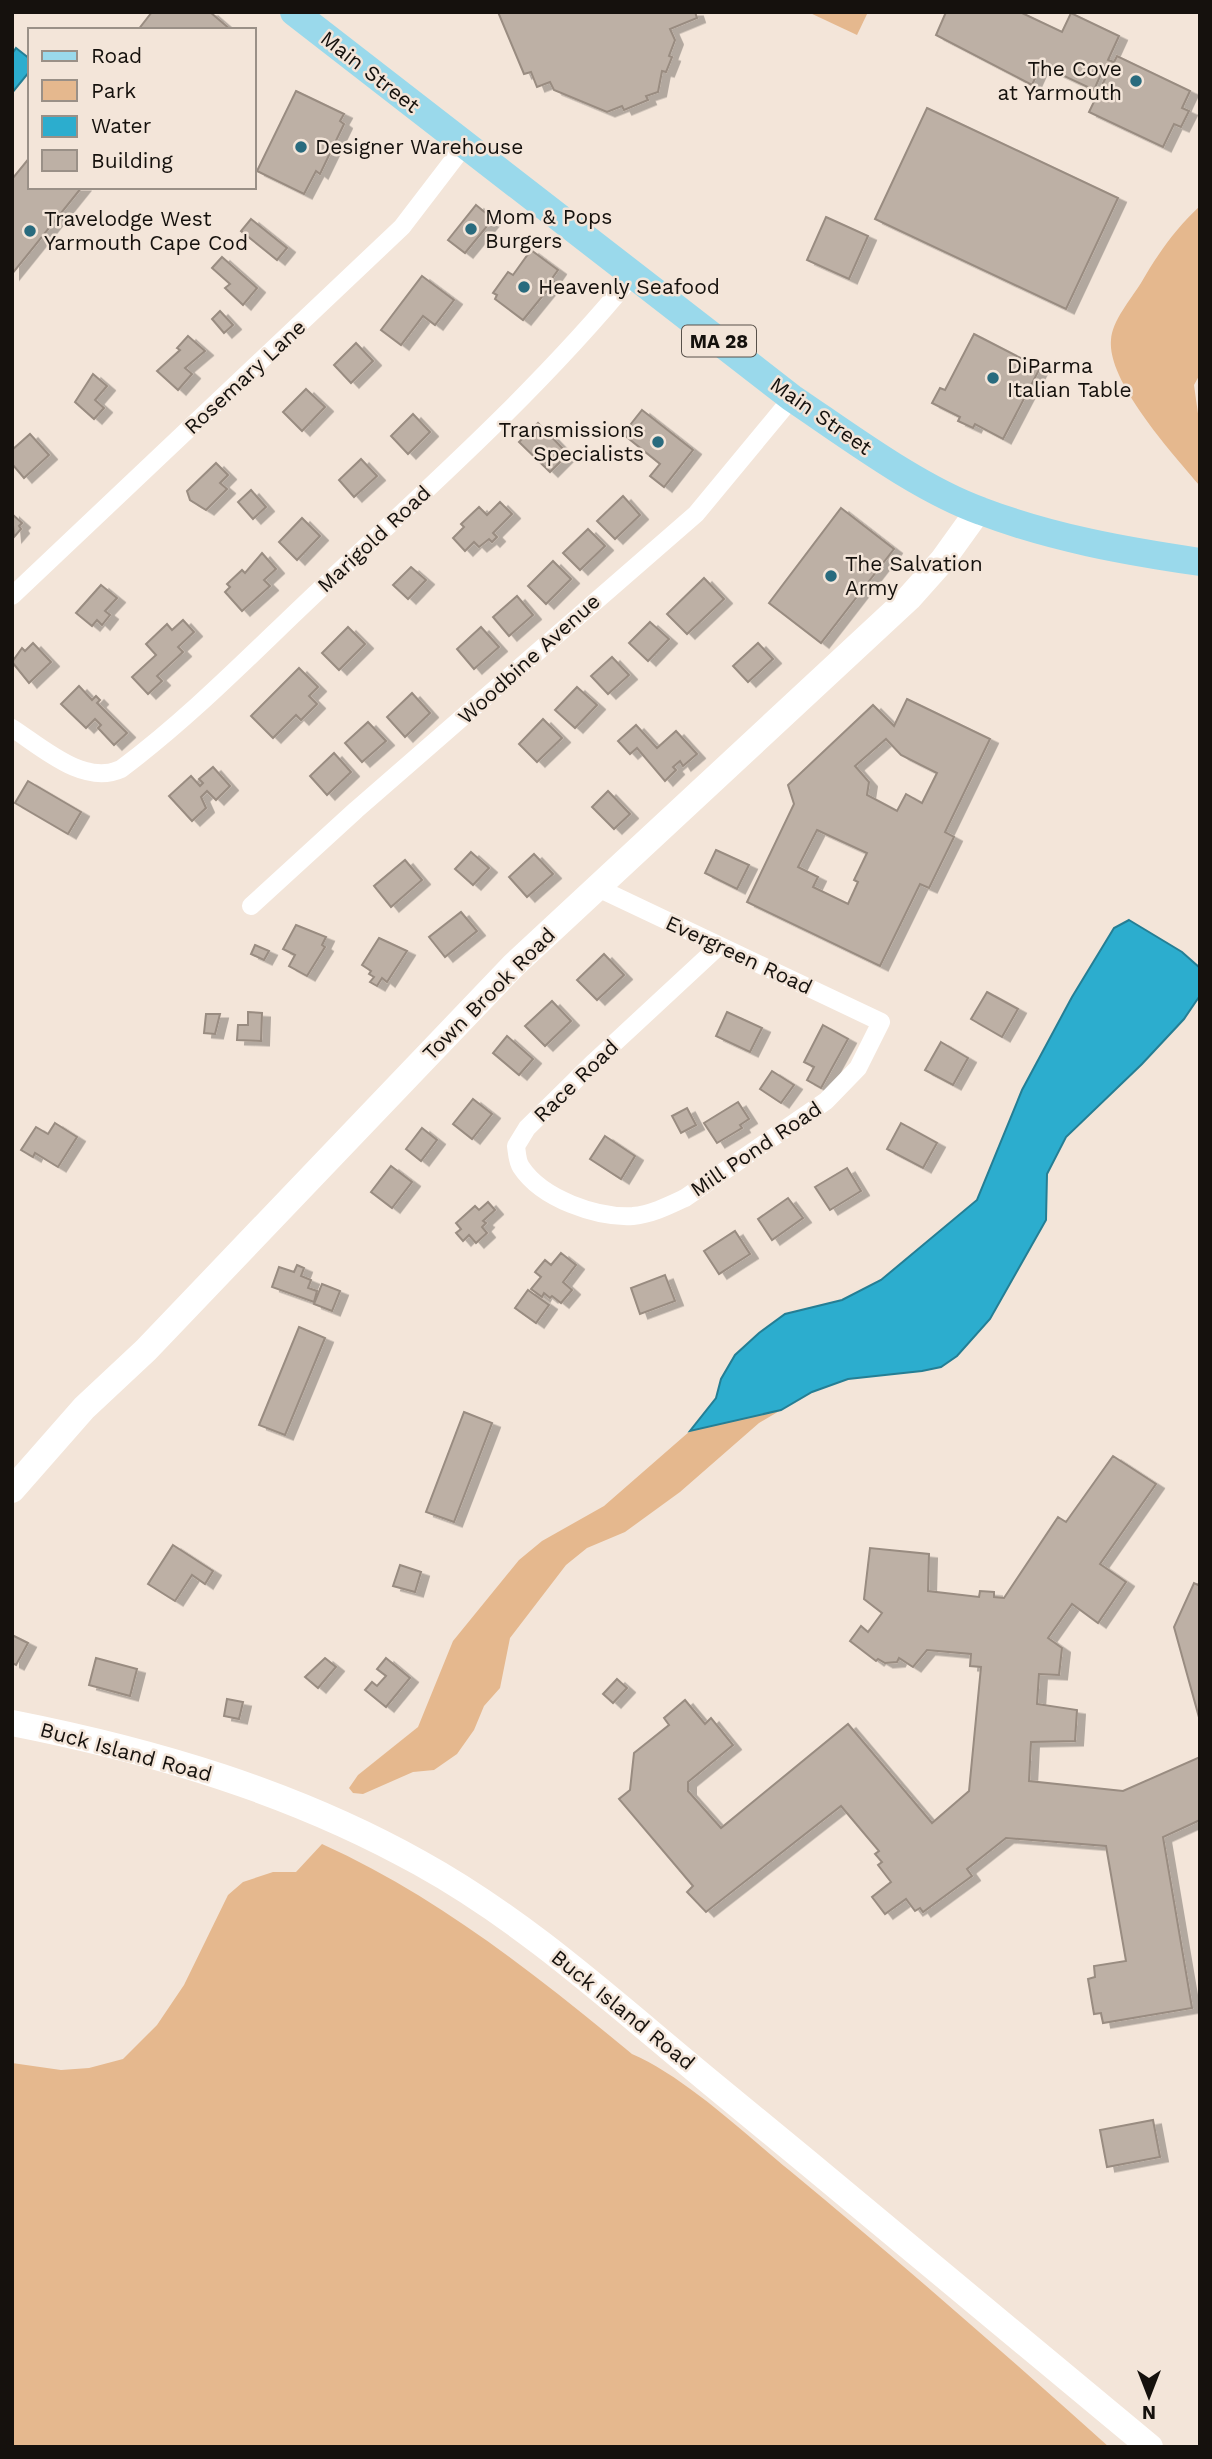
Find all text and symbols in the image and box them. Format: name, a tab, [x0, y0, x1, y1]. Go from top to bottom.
street label: Main Street	[316, 25, 425, 118]
legend	[28, 28, 256, 189]
text: Road	[91, 43, 142, 68]
place label: The Cove at Yarmouth	[997, 56, 1122, 105]
marker: The Cove at Yarmouth	[1128, 73, 1144, 89]
text: Park	[91, 78, 136, 103]
text: Water	[91, 113, 152, 138]
place label: Designer Warehouse	[315, 134, 523, 159]
marker: Designer Warehouse	[293, 139, 309, 155]
text: Building	[91, 148, 173, 173]
place label: Mom & Pops Burgers	[485, 204, 612, 253]
place label: Travelodge West Yarmouth Cape Cod	[44, 206, 248, 255]
marker: Mom & Pops Burgers	[463, 221, 479, 237]
marker: Travelodge West Yarmouth Cape Cod	[22, 223, 38, 239]
place label: Heavenly Seafood	[538, 274, 720, 299]
marker: Heavenly Seafood	[516, 279, 532, 295]
street label: Rosemary Lane	[179, 314, 311, 439]
road number: MA 28	[682, 326, 756, 356]
place label: DiParma Italian Table	[1007, 353, 1132, 402]
marker: DiParma Italian Table	[985, 370, 1001, 386]
street label: Main Street	[766, 371, 877, 460]
place label: Transmissions Specialists	[499, 417, 644, 466]
marker: Transmissions Specialists	[650, 434, 666, 450]
street label: Marigold Road	[312, 480, 435, 597]
place label: The Salvation Army	[845, 551, 983, 600]
marker: The Salvation Army	[823, 568, 839, 584]
street label: Woodbine Avenue	[453, 588, 605, 729]
street label: Evergreen Road	[662, 910, 816, 999]
street label: Town Brook Road	[417, 922, 560, 1065]
street label: Race Road	[528, 1034, 623, 1127]
street label: Mill Pond Road	[685, 1096, 826, 1202]
street label: Buck Island Road	[37, 1717, 215, 1787]
street label: Buck Island Road	[547, 1944, 700, 2075]
north arrow	[1114, 2361, 1184, 2431]
text: N	[1142, 2401, 1156, 2424]

